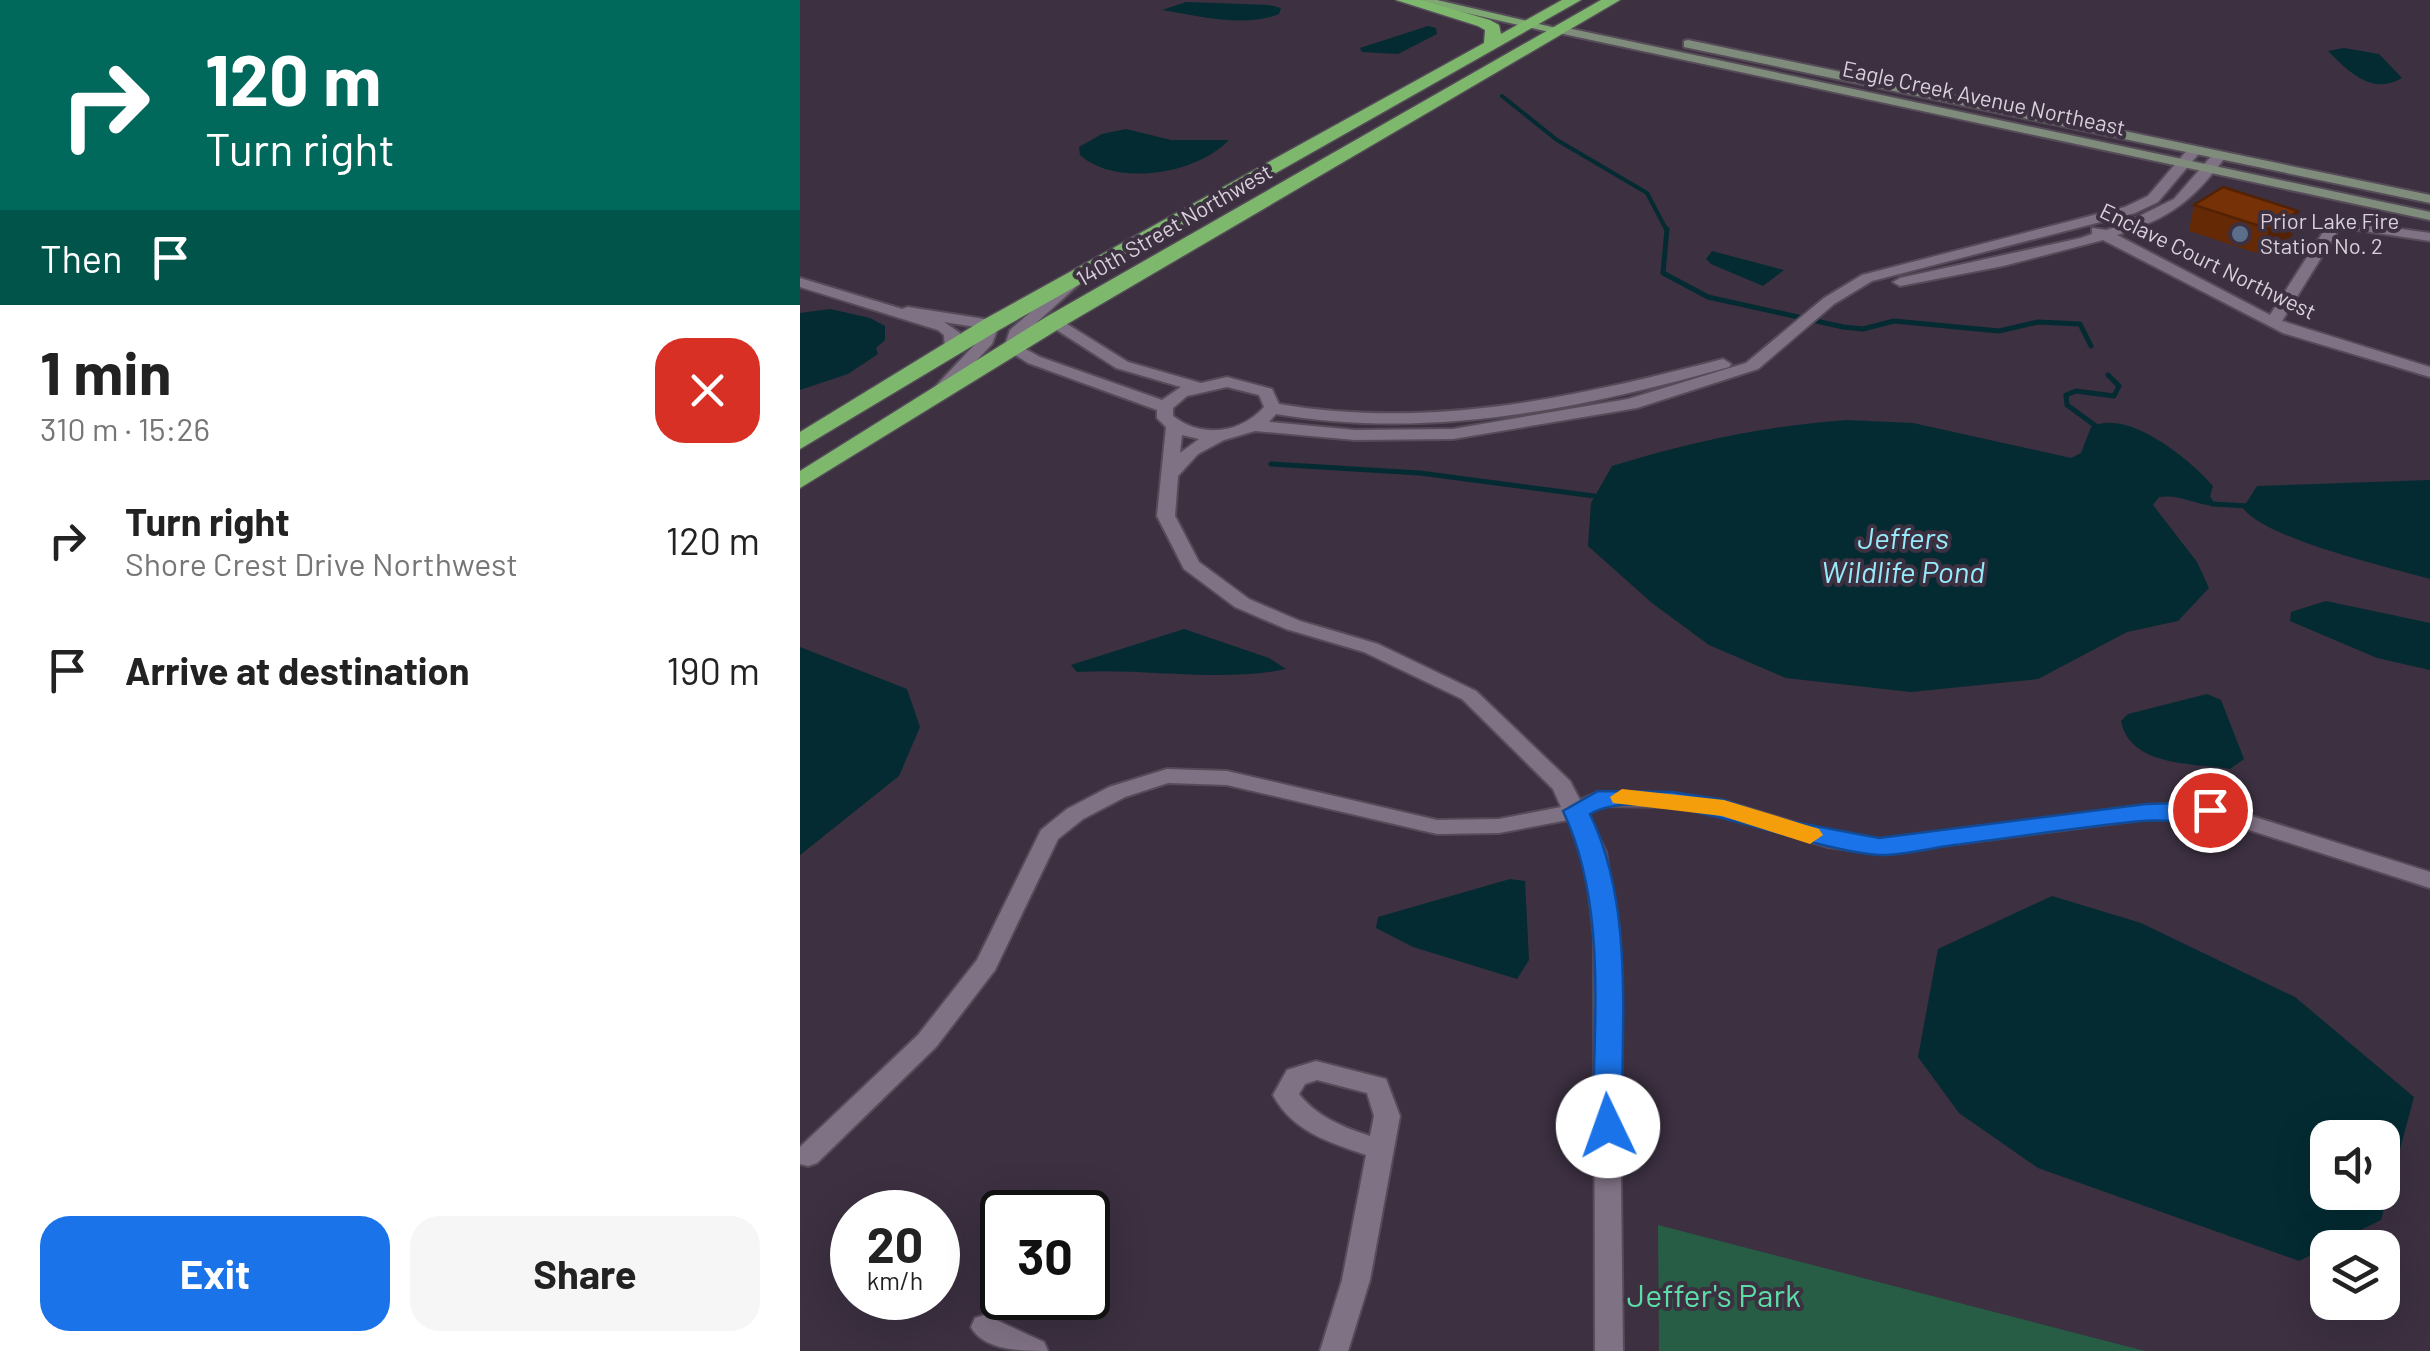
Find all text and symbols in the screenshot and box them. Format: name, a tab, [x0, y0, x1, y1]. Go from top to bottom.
text: 120 m	[205, 36, 381, 120]
icon: right	[40, 40, 170, 170]
street label: Eagle Creek Avenue Northeast	[1841, 54, 2128, 140]
text: Turn right	[205, 121, 395, 175]
street label: 140th Street Northwest	[1071, 158, 1276, 291]
street label: Enclave Court Northwest	[2096, 196, 2321, 324]
place label: Prior Lake Fire Station No. 2	[2260, 207, 2399, 258]
marker: Prior Lake Fire Station No. 2	[2229, 223, 2251, 245]
icon: arrive	[143, 230, 198, 285]
text: Then	[40, 235, 123, 281]
text: 1 min	[40, 335, 171, 407]
button: close	[655, 338, 760, 443]
text: 310 m · 15:26	[40, 409, 210, 447]
text: Turn right	[125, 498, 290, 544]
icon: right	[40, 513, 95, 568]
text: 120 m	[666, 517, 760, 563]
water label: Jeffers Wildlife Pond	[1821, 519, 1985, 589]
text: Shore Crest Drive Northwest	[125, 544, 518, 582]
icon: arrive	[40, 643, 95, 698]
text: Arrive at destination	[125, 647, 470, 693]
text: 190 m	[666, 647, 760, 693]
pin	[2168, 768, 2253, 853]
icon: arrive	[2183, 783, 2238, 838]
position arrow	[1556, 1074, 1660, 1178]
map controls	[2310, 1120, 2400, 1320]
button: sound	[2310, 1120, 2400, 1210]
speed limit sign: 30	[980, 1190, 1110, 1320]
text: 20	[867, 1213, 923, 1273]
button: Exit	[40, 1216, 390, 1331]
button: Share	[410, 1216, 760, 1331]
button: layers	[2310, 1230, 2400, 1320]
text: km/h	[867, 1265, 923, 1295]
park label: Jeffer's Park	[1627, 1275, 1801, 1313]

